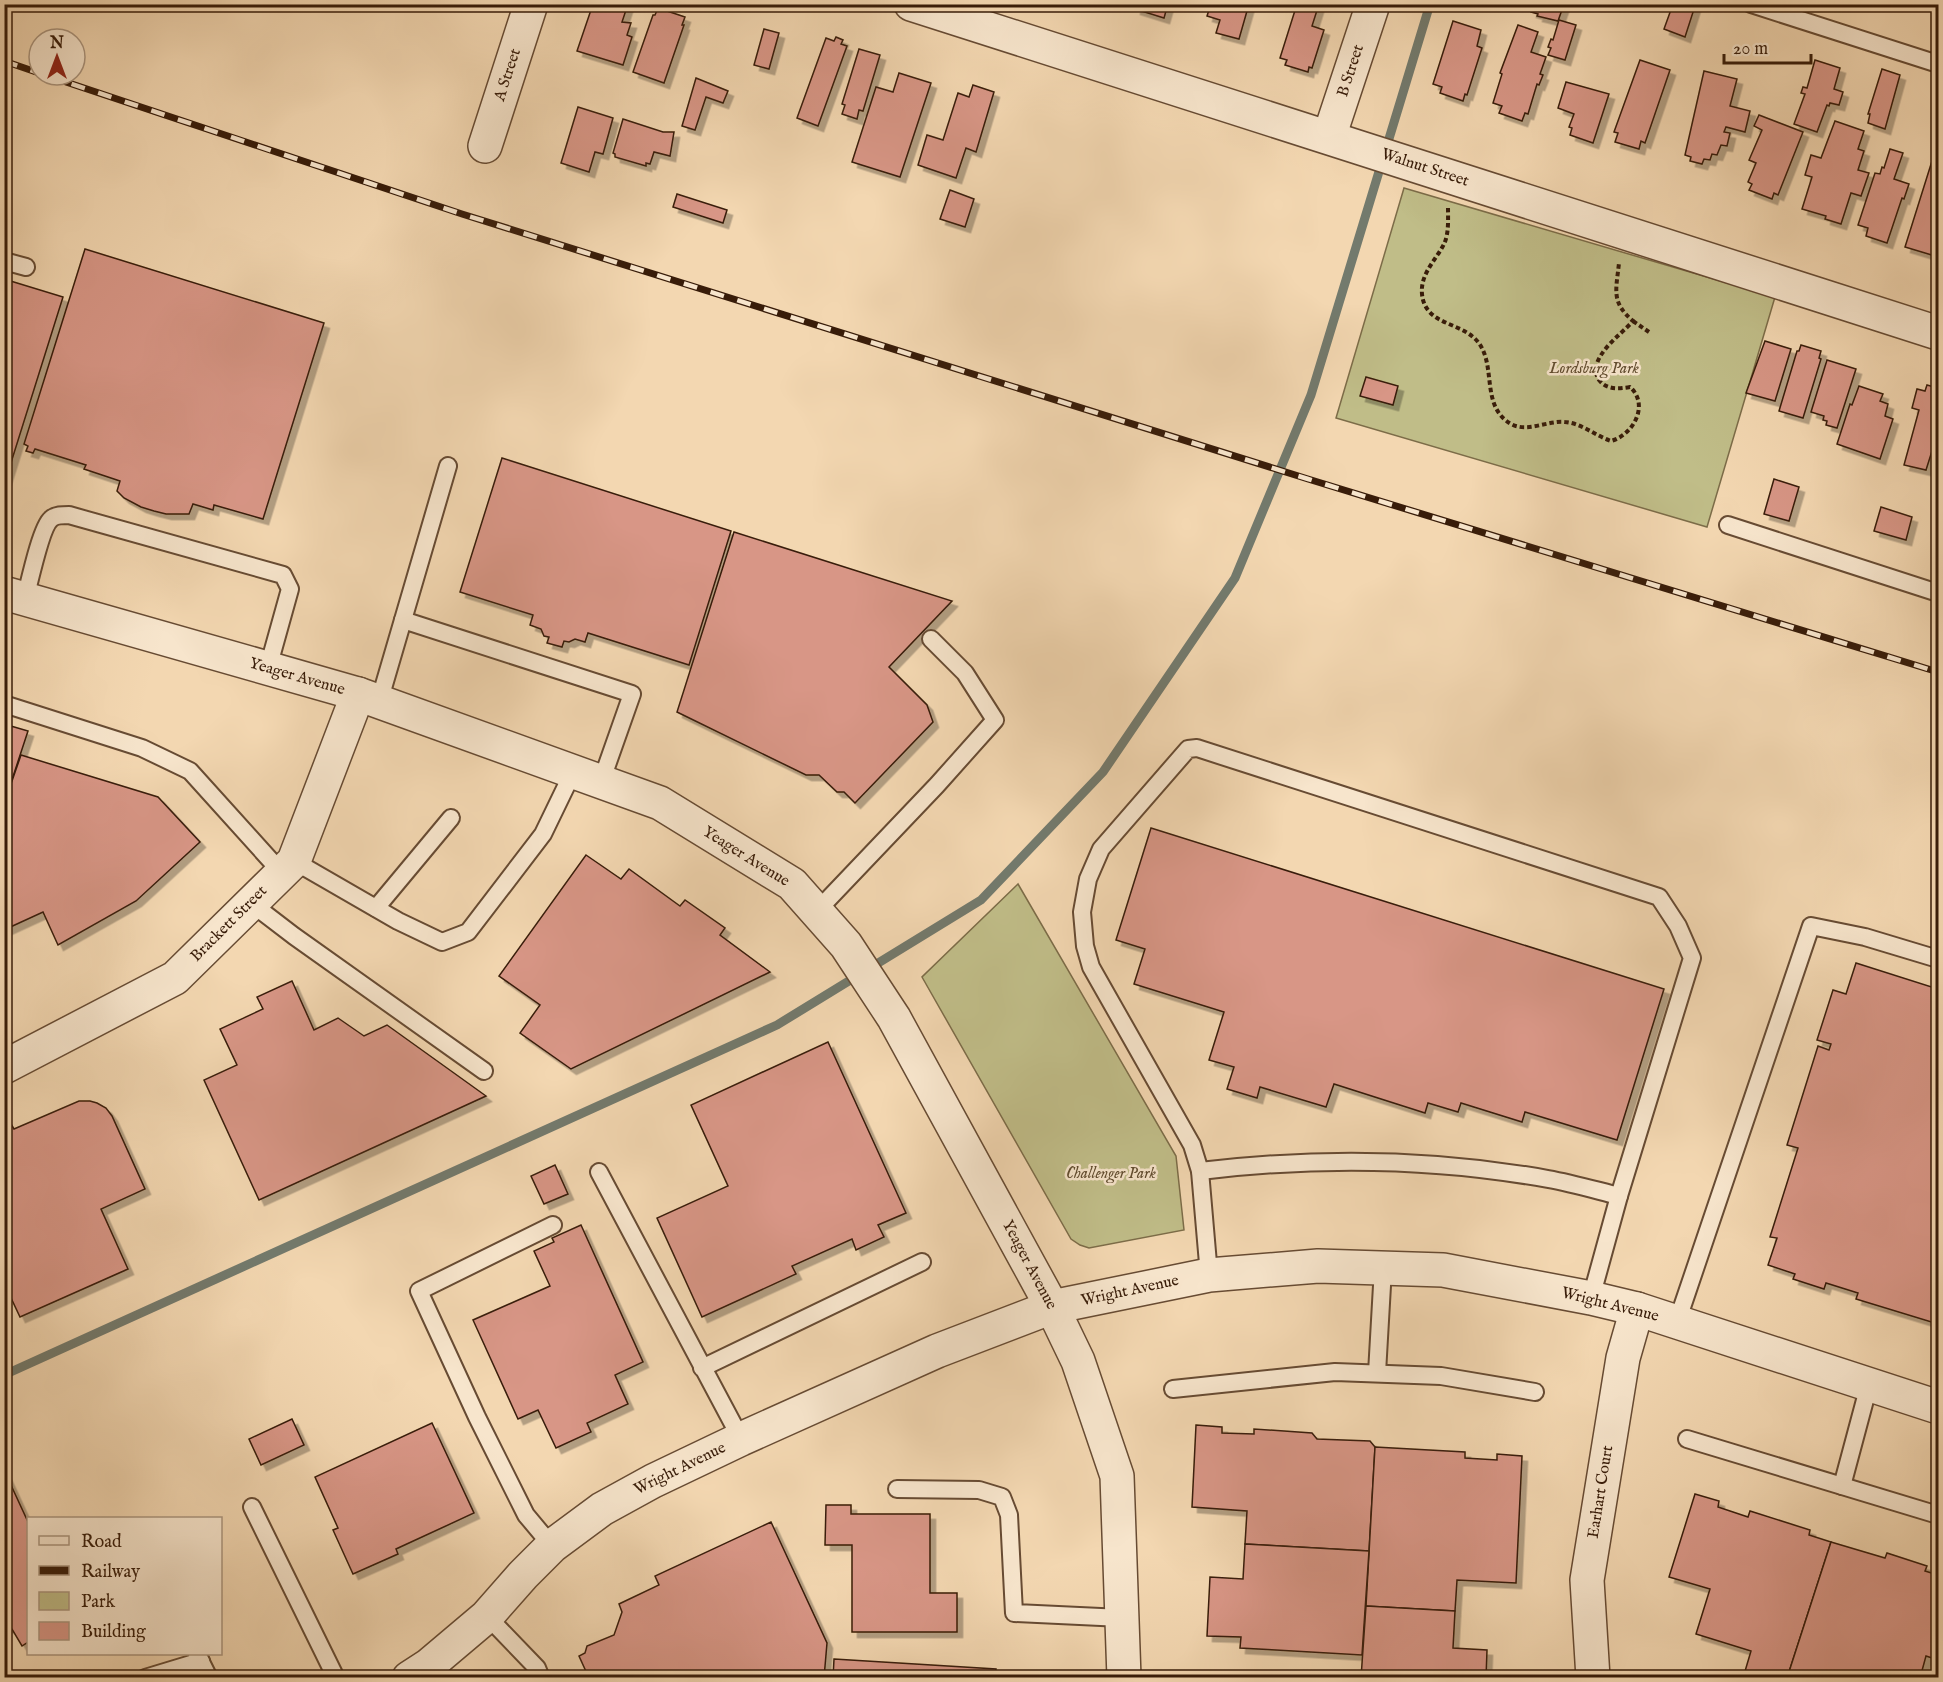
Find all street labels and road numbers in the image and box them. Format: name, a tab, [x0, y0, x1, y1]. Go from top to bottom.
street label: B Street	[1333, 42, 1369, 100]
street label: A Street	[490, 46, 526, 105]
street label: Walnut Street	[1379, 144, 1472, 192]
street label: Yeager Avenue	[247, 654, 347, 700]
street label: Yeager Avenue	[699, 822, 793, 892]
street label: Brackett Street	[186, 881, 272, 967]
street label: Yeager Avenue	[997, 1217, 1061, 1313]
street label: Wright Avenue	[1079, 1271, 1181, 1311]
street label: Wright Avenue	[1559, 1283, 1661, 1327]
street label: Wright Avenue	[631, 1438, 729, 1500]
street label: Earhart Court	[1584, 1444, 1618, 1540]

